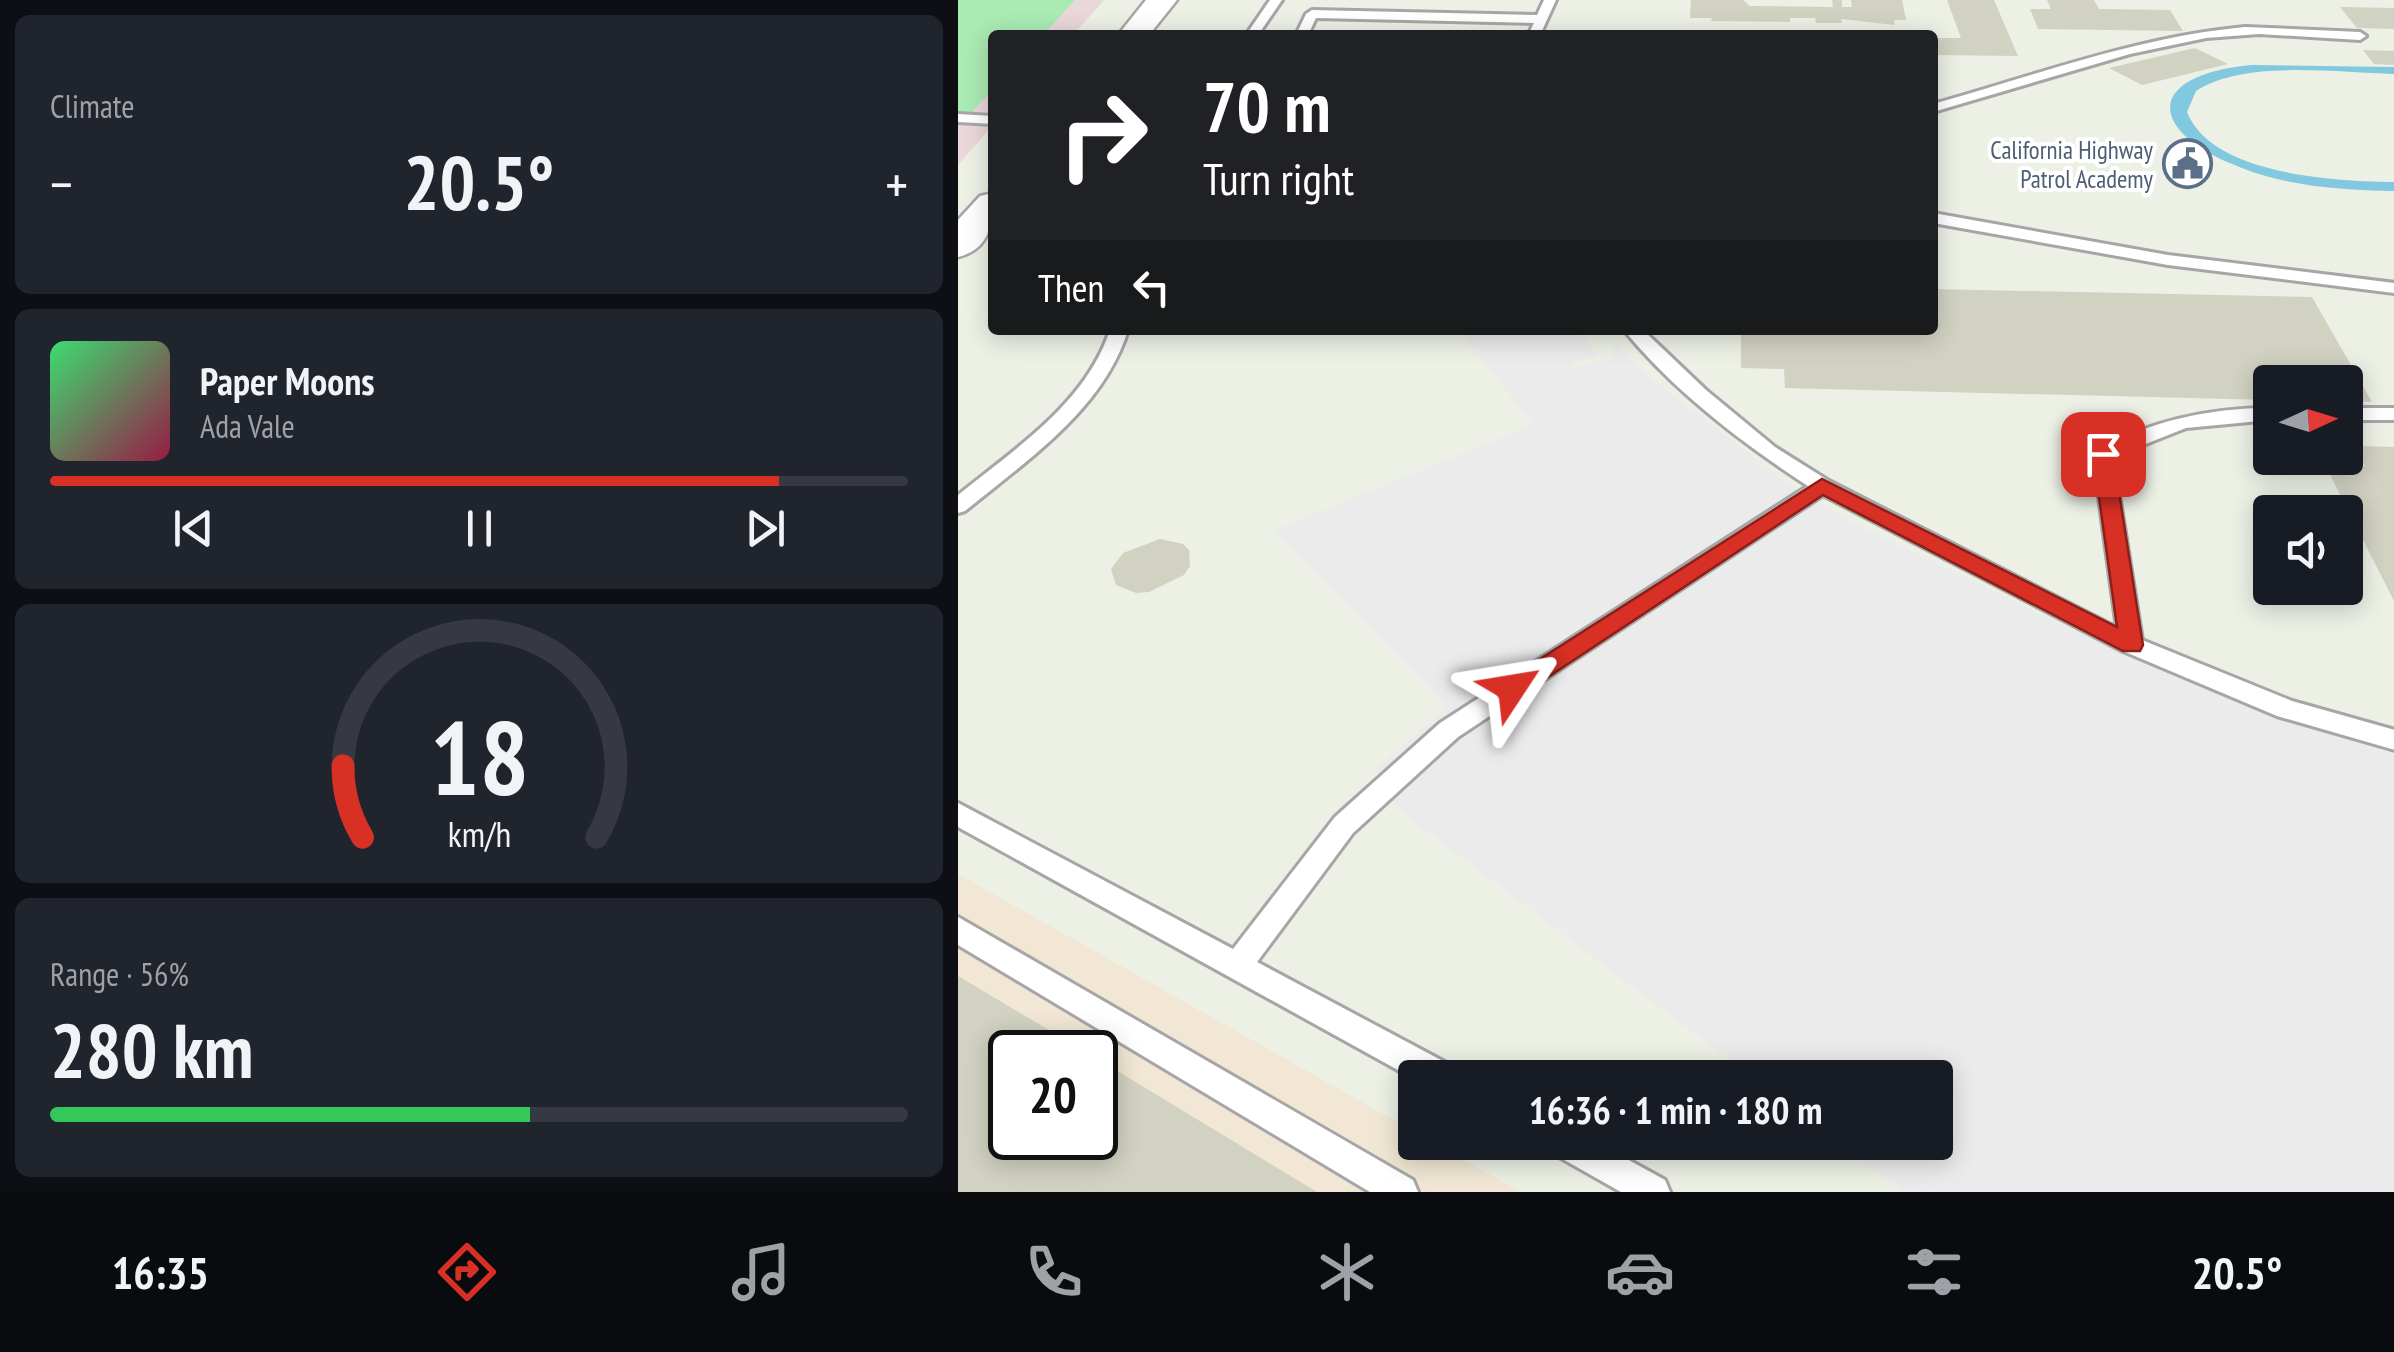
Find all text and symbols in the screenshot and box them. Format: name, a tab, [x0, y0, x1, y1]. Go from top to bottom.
text: 70 m	[1203, 61, 1331, 151]
icon: right	[1038, 70, 1168, 200]
text: Climate	[50, 85, 134, 127]
text: 20.5°	[404, 134, 554, 231]
place label: California Highway Patrol Academy	[1990, 134, 2154, 195]
public building icon: California Highway Patrol Academy	[2162, 138, 2214, 190]
text: −	[50, 148, 73, 219]
text: +	[885, 148, 908, 219]
text: Turn right	[1203, 149, 1354, 207]
icon: left	[1124, 260, 1179, 315]
text: Then	[1038, 263, 1104, 312]
text: Paper Moons	[200, 356, 375, 405]
north arrow	[2253, 365, 2363, 475]
map controls	[2253, 365, 2363, 605]
text: Ada Vale	[200, 405, 295, 447]
pin	[2061, 412, 2146, 497]
icon: arrive	[2076, 427, 2131, 482]
button: sound	[2253, 495, 2363, 605]
icon: previous	[166, 501, 221, 556]
icon: pause	[452, 501, 507, 556]
icon: next	[738, 501, 793, 556]
position arrow	[1460, 636, 1564, 740]
text: 18	[429, 689, 529, 824]
text: km/h	[447, 811, 511, 857]
text: Range · 56%	[50, 953, 189, 995]
text: 280 km	[50, 1002, 254, 1099]
speed limit sign: 20	[988, 1030, 1118, 1160]
text: 16:36 · 1 min · 180 m	[1529, 1085, 1822, 1134]
icon: directions	[432, 1237, 502, 1307]
icon: music	[726, 1237, 796, 1307]
icon: phone	[1019, 1237, 1089, 1307]
icon: climate	[1312, 1237, 1382, 1307]
icon: car	[1605, 1237, 1675, 1307]
icon: filters	[1899, 1237, 1969, 1307]
text: 16:35	[112, 1243, 209, 1301]
text: 20.5°	[2192, 1243, 2282, 1301]

